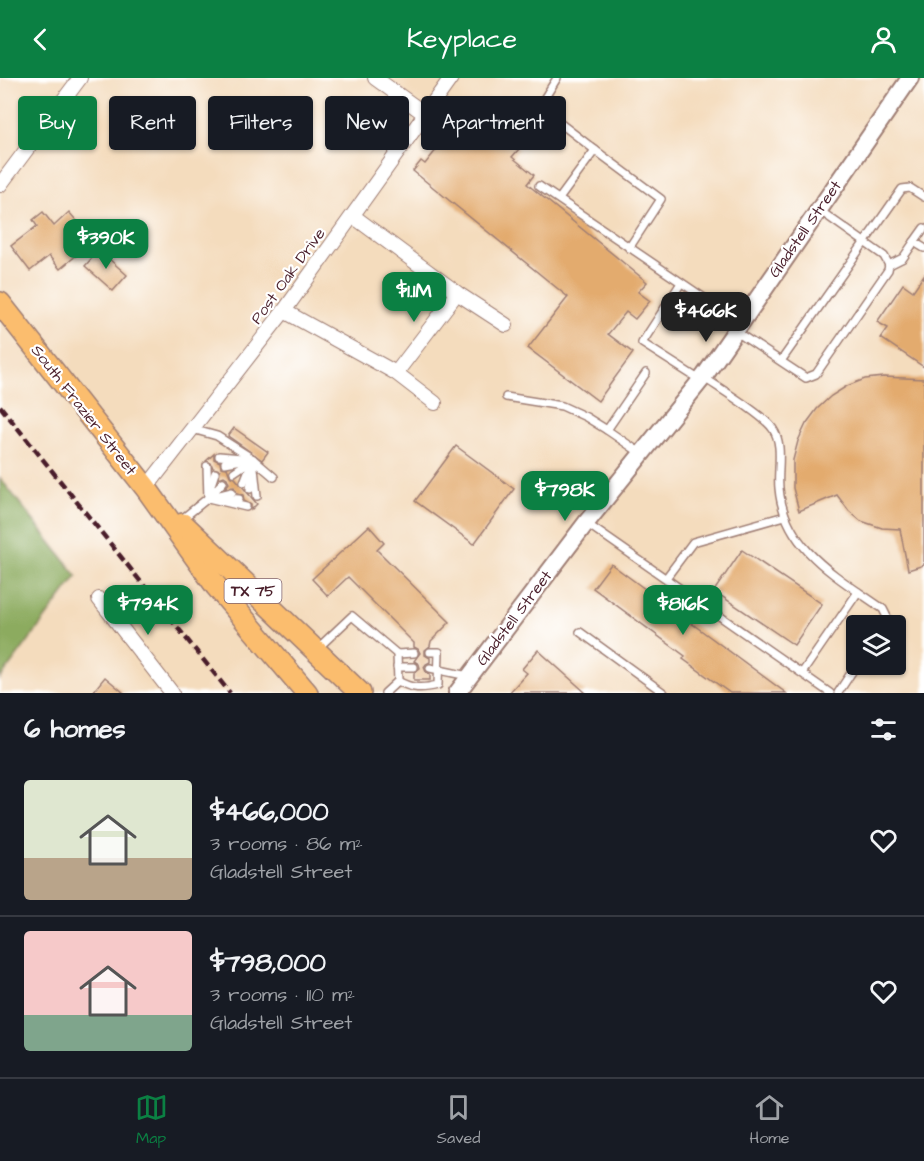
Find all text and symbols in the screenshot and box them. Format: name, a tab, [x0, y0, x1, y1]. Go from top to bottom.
text: Keyplace	[407, 20, 517, 58]
icon: back	[24, 23, 57, 56]
icon: person	[867, 23, 900, 56]
chip: Buy	[18, 96, 97, 150]
chip: Rent	[109, 96, 196, 150]
chip: Filters	[208, 96, 313, 150]
chip: New	[325, 96, 409, 150]
chip: Apartment	[421, 96, 566, 150]
street label: Gladstell Street	[763, 176, 847, 282]
pin: $390K	[64, 219, 148, 270]
street label: Post Oak Drive	[246, 223, 331, 328]
text: $390K	[77, 224, 135, 252]
pin: $1.1M	[372, 272, 456, 323]
text: $1.1M	[396, 277, 432, 305]
pin: $466K	[664, 292, 748, 343]
text: $466K	[675, 297, 737, 325]
street label: South Frazier Street	[26, 340, 142, 480]
pin: $798K	[523, 471, 607, 522]
text: $798K	[535, 476, 595, 504]
street label: Gladstell Street	[471, 565, 557, 670]
road number: TX 75	[224, 579, 282, 603]
pin: $794K	[106, 585, 190, 636]
pin: $816K	[641, 585, 725, 636]
text: $794K	[118, 590, 178, 618]
text: $816K	[657, 590, 709, 618]
map controls	[846, 615, 906, 675]
button: layers	[846, 615, 906, 675]
text: 6 homes	[24, 711, 126, 747]
icon: filters	[867, 713, 900, 746]
text: $466,000	[210, 794, 329, 830]
icon: home	[72, 804, 144, 876]
icon: heart	[867, 824, 900, 857]
text: 3 rooms · 86 m²	[210, 830, 363, 858]
text: Gladstell Street	[210, 858, 352, 886]
text: $798,000	[210, 945, 326, 981]
icon: home	[72, 955, 144, 1027]
icon: heart	[867, 975, 900, 1008]
text: 3 rooms · 110 m²	[210, 981, 355, 1009]
text: Gladstell Street	[210, 1009, 352, 1037]
tab: Map	[135, 1091, 168, 1149]
tab: Saved	[437, 1091, 480, 1149]
tab: Home	[750, 1091, 789, 1149]

